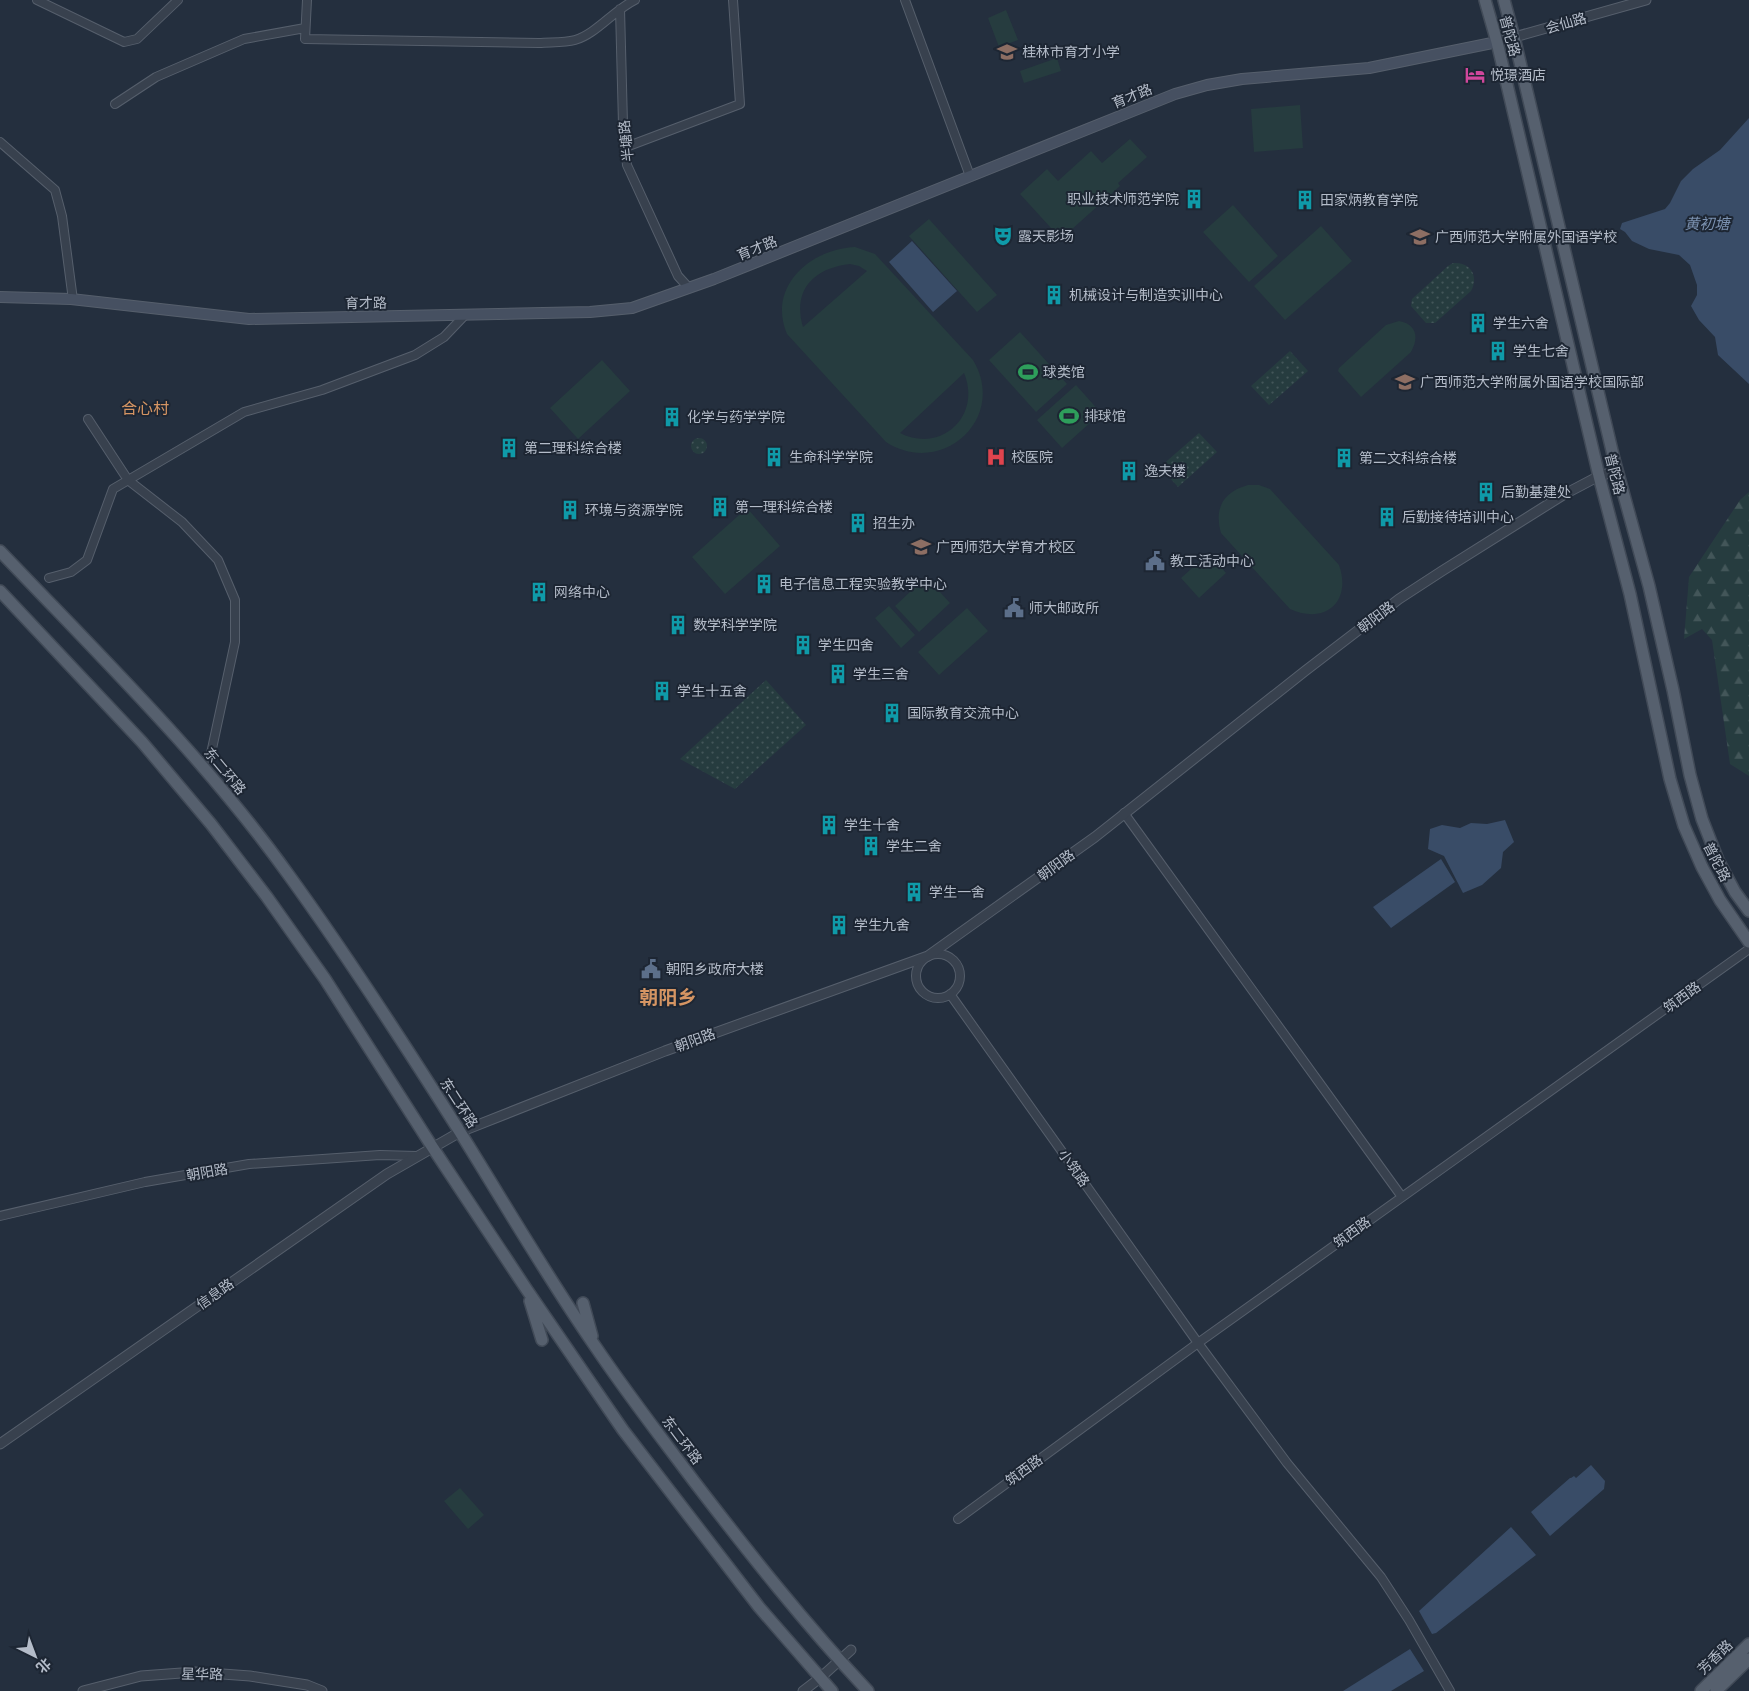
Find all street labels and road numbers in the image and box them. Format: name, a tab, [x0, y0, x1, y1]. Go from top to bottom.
street label: 会仙路	[1543, 9, 1589, 37]
street label: 普陀路	[1496, 13, 1524, 59]
street label: 育才路	[1109, 80, 1155, 112]
street label: 半塘路	[615, 119, 637, 163]
street label: 育才路	[734, 232, 780, 264]
street label: 育才路	[345, 294, 387, 312]
street label: 普陀路	[1601, 451, 1629, 497]
street label: 朝阳路	[1354, 597, 1398, 637]
street label: 东二环路	[200, 744, 250, 798]
street label: 普陀路	[1699, 839, 1735, 885]
street label: 朝阳路	[1034, 845, 1078, 885]
street label: 筑西路	[1660, 977, 1704, 1017]
street label: 朝阳路	[672, 1024, 718, 1056]
street label: 东二环路	[436, 1075, 482, 1131]
street label: 小筑路	[1055, 1146, 1093, 1190]
street label: 朝阳路	[185, 1159, 229, 1185]
street label: 筑西路	[1330, 1212, 1374, 1252]
street label: 信息路	[193, 1275, 237, 1313]
street label: 东二环路	[658, 1412, 706, 1468]
street label: 筑西路	[1002, 1450, 1046, 1490]
street label: 芳香路	[1694, 1636, 1736, 1678]
street label: 星华路	[181, 1665, 223, 1683]

